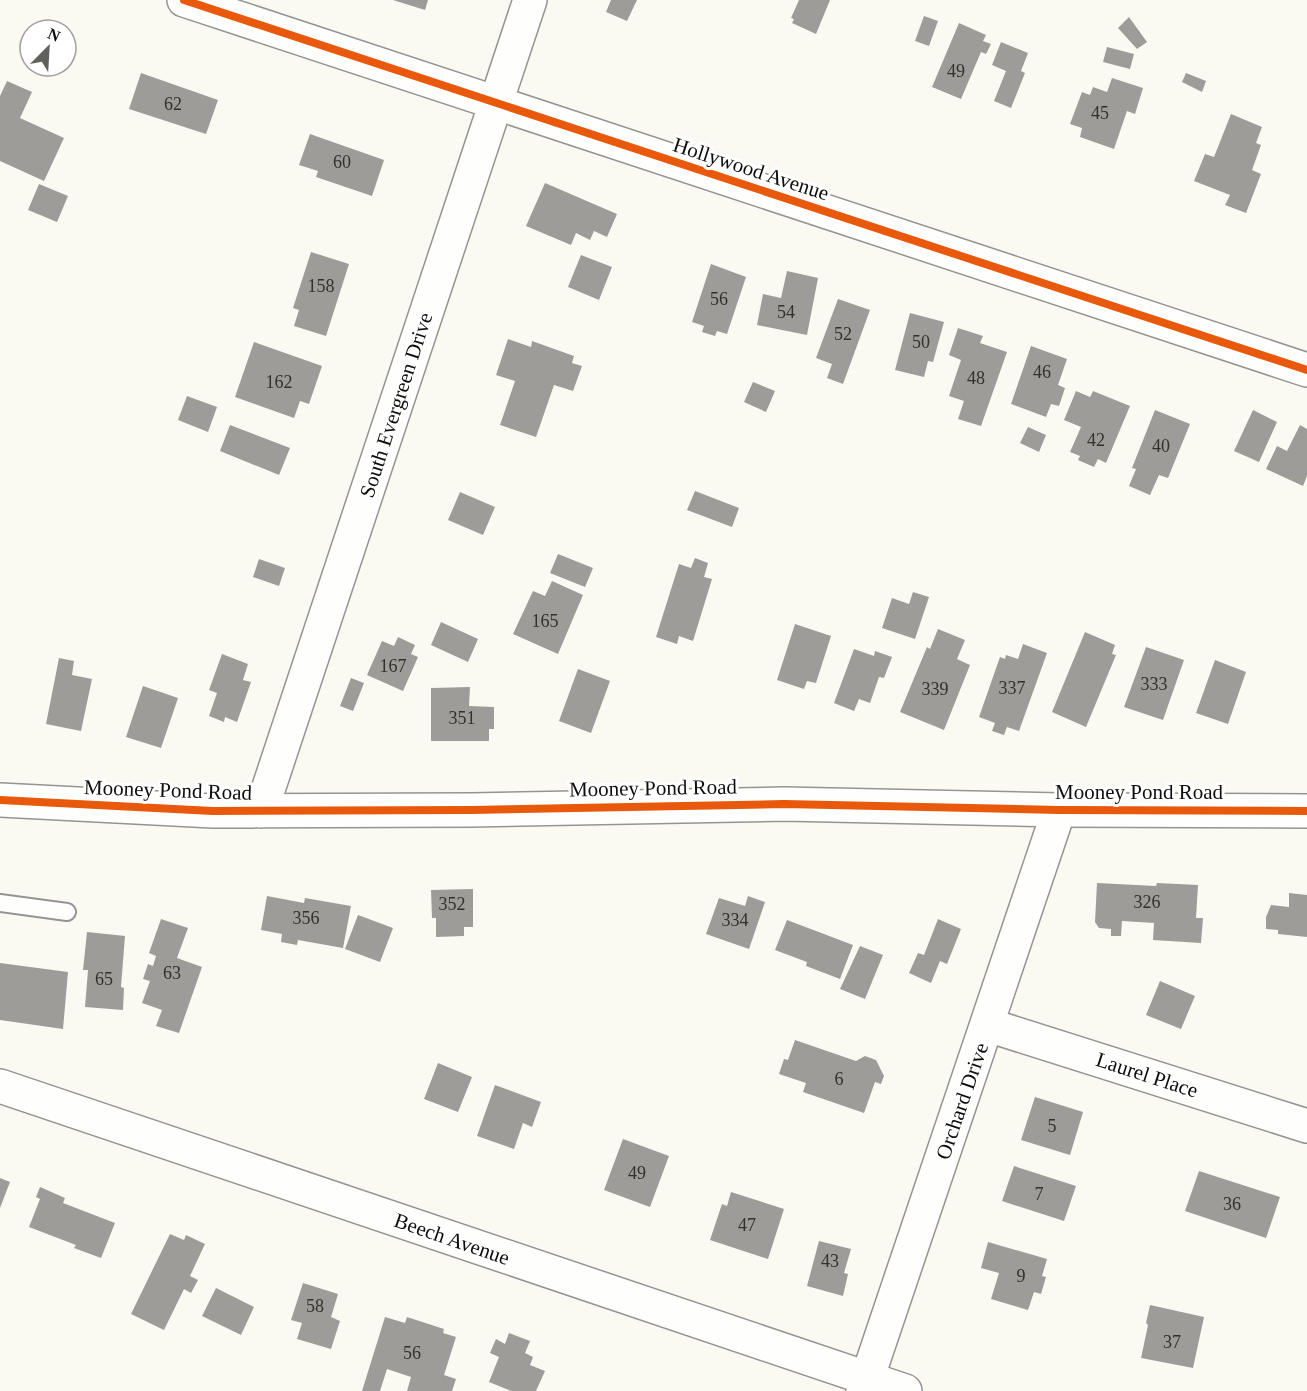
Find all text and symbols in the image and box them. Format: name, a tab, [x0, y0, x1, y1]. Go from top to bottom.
north arrow	[18, 18, 78, 78]
text: N	[45, 25, 63, 45]
house number: 49	[947, 61, 965, 81]
house number: 62	[164, 94, 182, 114]
house number: 45	[1091, 103, 1109, 123]
street label: Hollywood Avenue	[670, 133, 832, 205]
house number: 60	[333, 152, 351, 172]
house number: 158	[308, 276, 335, 296]
house number: 56	[710, 289, 728, 309]
house number: 54	[777, 302, 795, 322]
street label: South Evergreen Drive	[355, 309, 437, 501]
house number: 52	[834, 324, 852, 344]
house number: 50	[912, 332, 930, 352]
house number: 46	[1033, 362, 1051, 382]
house number: 48	[967, 368, 985, 388]
house number: 162	[266, 372, 293, 392]
house number: 42	[1087, 430, 1105, 450]
house number: 40	[1152, 436, 1170, 456]
house number: 165	[532, 611, 559, 631]
house number: 167	[380, 656, 407, 676]
house number: 333	[1141, 674, 1168, 694]
house number: 337	[999, 678, 1026, 698]
house number: 339	[922, 679, 949, 699]
house number: 351	[449, 708, 476, 728]
street label: Mooney Pond Road	[84, 775, 253, 805]
street label: Mooney Pond Road	[569, 775, 738, 801]
street label: Mooney Pond Road	[1055, 780, 1224, 804]
house number: 326	[1134, 892, 1161, 912]
house number: 352	[439, 894, 466, 914]
house number: 356	[293, 908, 320, 928]
house number: 334	[722, 910, 749, 930]
house number: 63	[163, 963, 181, 983]
house number: 65	[95, 969, 113, 989]
street label: Orchard Drive	[931, 1039, 993, 1163]
street label: Laurel Place	[1093, 1047, 1201, 1103]
house number: 6	[835, 1069, 844, 1089]
house number: 5	[1048, 1116, 1057, 1136]
house number: 49	[628, 1163, 646, 1183]
house number: 7	[1035, 1184, 1044, 1204]
house number: 36	[1223, 1194, 1241, 1214]
street label: Beech Avenue	[391, 1208, 513, 1270]
house number: 47	[738, 1215, 756, 1235]
house number: 43	[821, 1251, 839, 1271]
house number: 9	[1017, 1266, 1026, 1286]
house number: 58	[306, 1296, 324, 1316]
house number: 37	[1163, 1332, 1181, 1352]
house number: 56	[403, 1343, 421, 1363]

